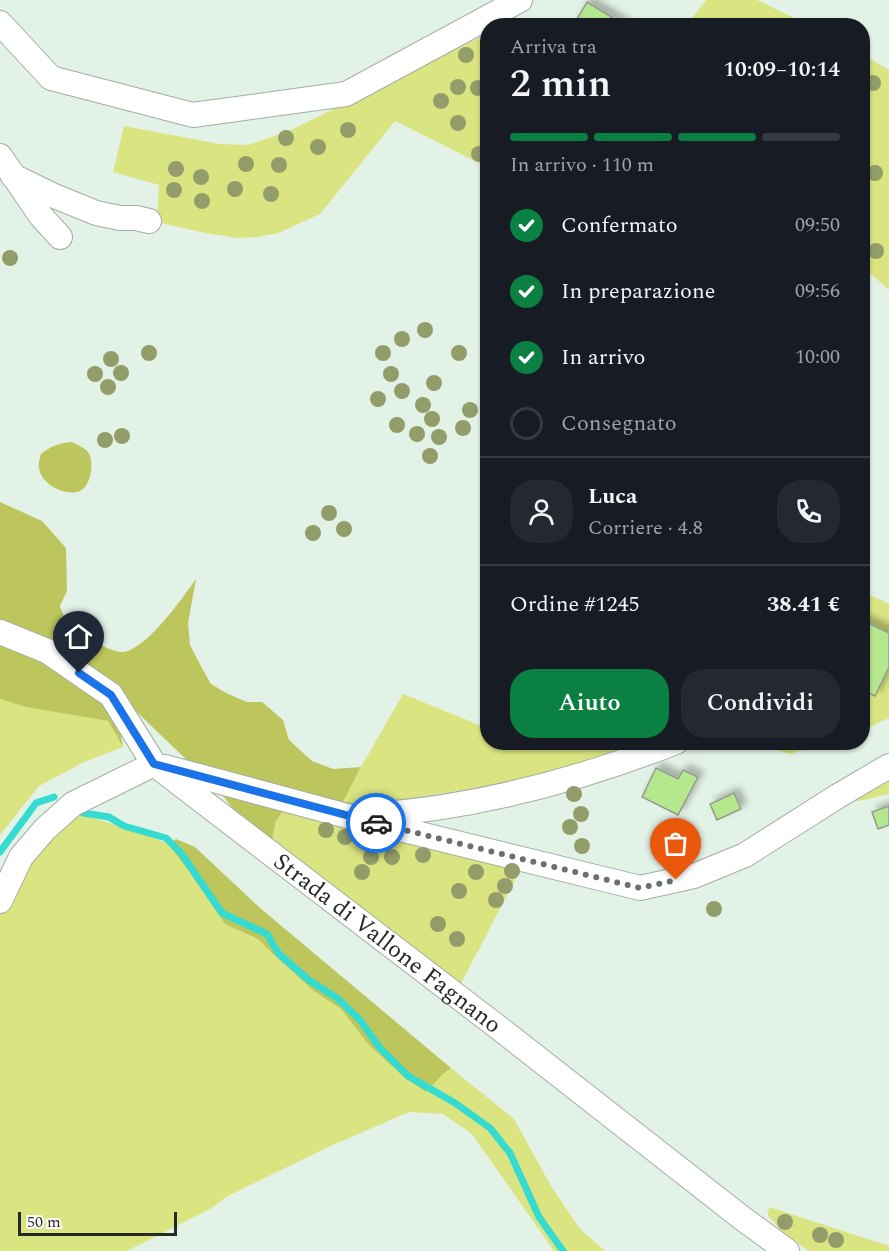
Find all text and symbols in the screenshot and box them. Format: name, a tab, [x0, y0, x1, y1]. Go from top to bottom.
text: Arriva tra	[510, 32, 597, 62]
text: 10:09–10:14	[723, 53, 840, 86]
text: 2 min	[510, 55, 611, 114]
text: In arrivo · 110 m	[510, 150, 654, 180]
icon: check	[510, 209, 543, 242]
text: Confermato	[561, 209, 678, 242]
text: 09:50	[795, 210, 840, 240]
icon: check	[510, 275, 543, 308]
text: In preparazione	[561, 275, 715, 308]
text: 09:56	[795, 276, 840, 306]
icon: check	[510, 341, 543, 374]
text: In arrivo	[561, 341, 645, 374]
text: 10:00	[795, 342, 840, 372]
text: Consegnato	[561, 407, 677, 440]
button: person	[510, 480, 573, 543]
text: Luca	[588, 480, 637, 513]
button: phone	[777, 480, 840, 543]
text: Corriere · 4.8	[588, 513, 703, 543]
text: Ordine #1245	[510, 588, 640, 621]
text: 38.41 €	[767, 588, 840, 621]
pin	[53, 611, 104, 673]
icon: home	[62, 620, 95, 653]
button: Aiuto	[510, 669, 669, 738]
button: Condividi	[681, 669, 840, 738]
courier	[346, 793, 406, 853]
icon: car	[360, 807, 393, 840]
pin	[650, 818, 701, 880]
icon: bag	[659, 827, 692, 860]
street label: Strada di Vallone Fagnano	[265, 844, 509, 1043]
scale bar	[18, 1209, 177, 1236]
text: 50 m	[27, 1210, 61, 1234]

